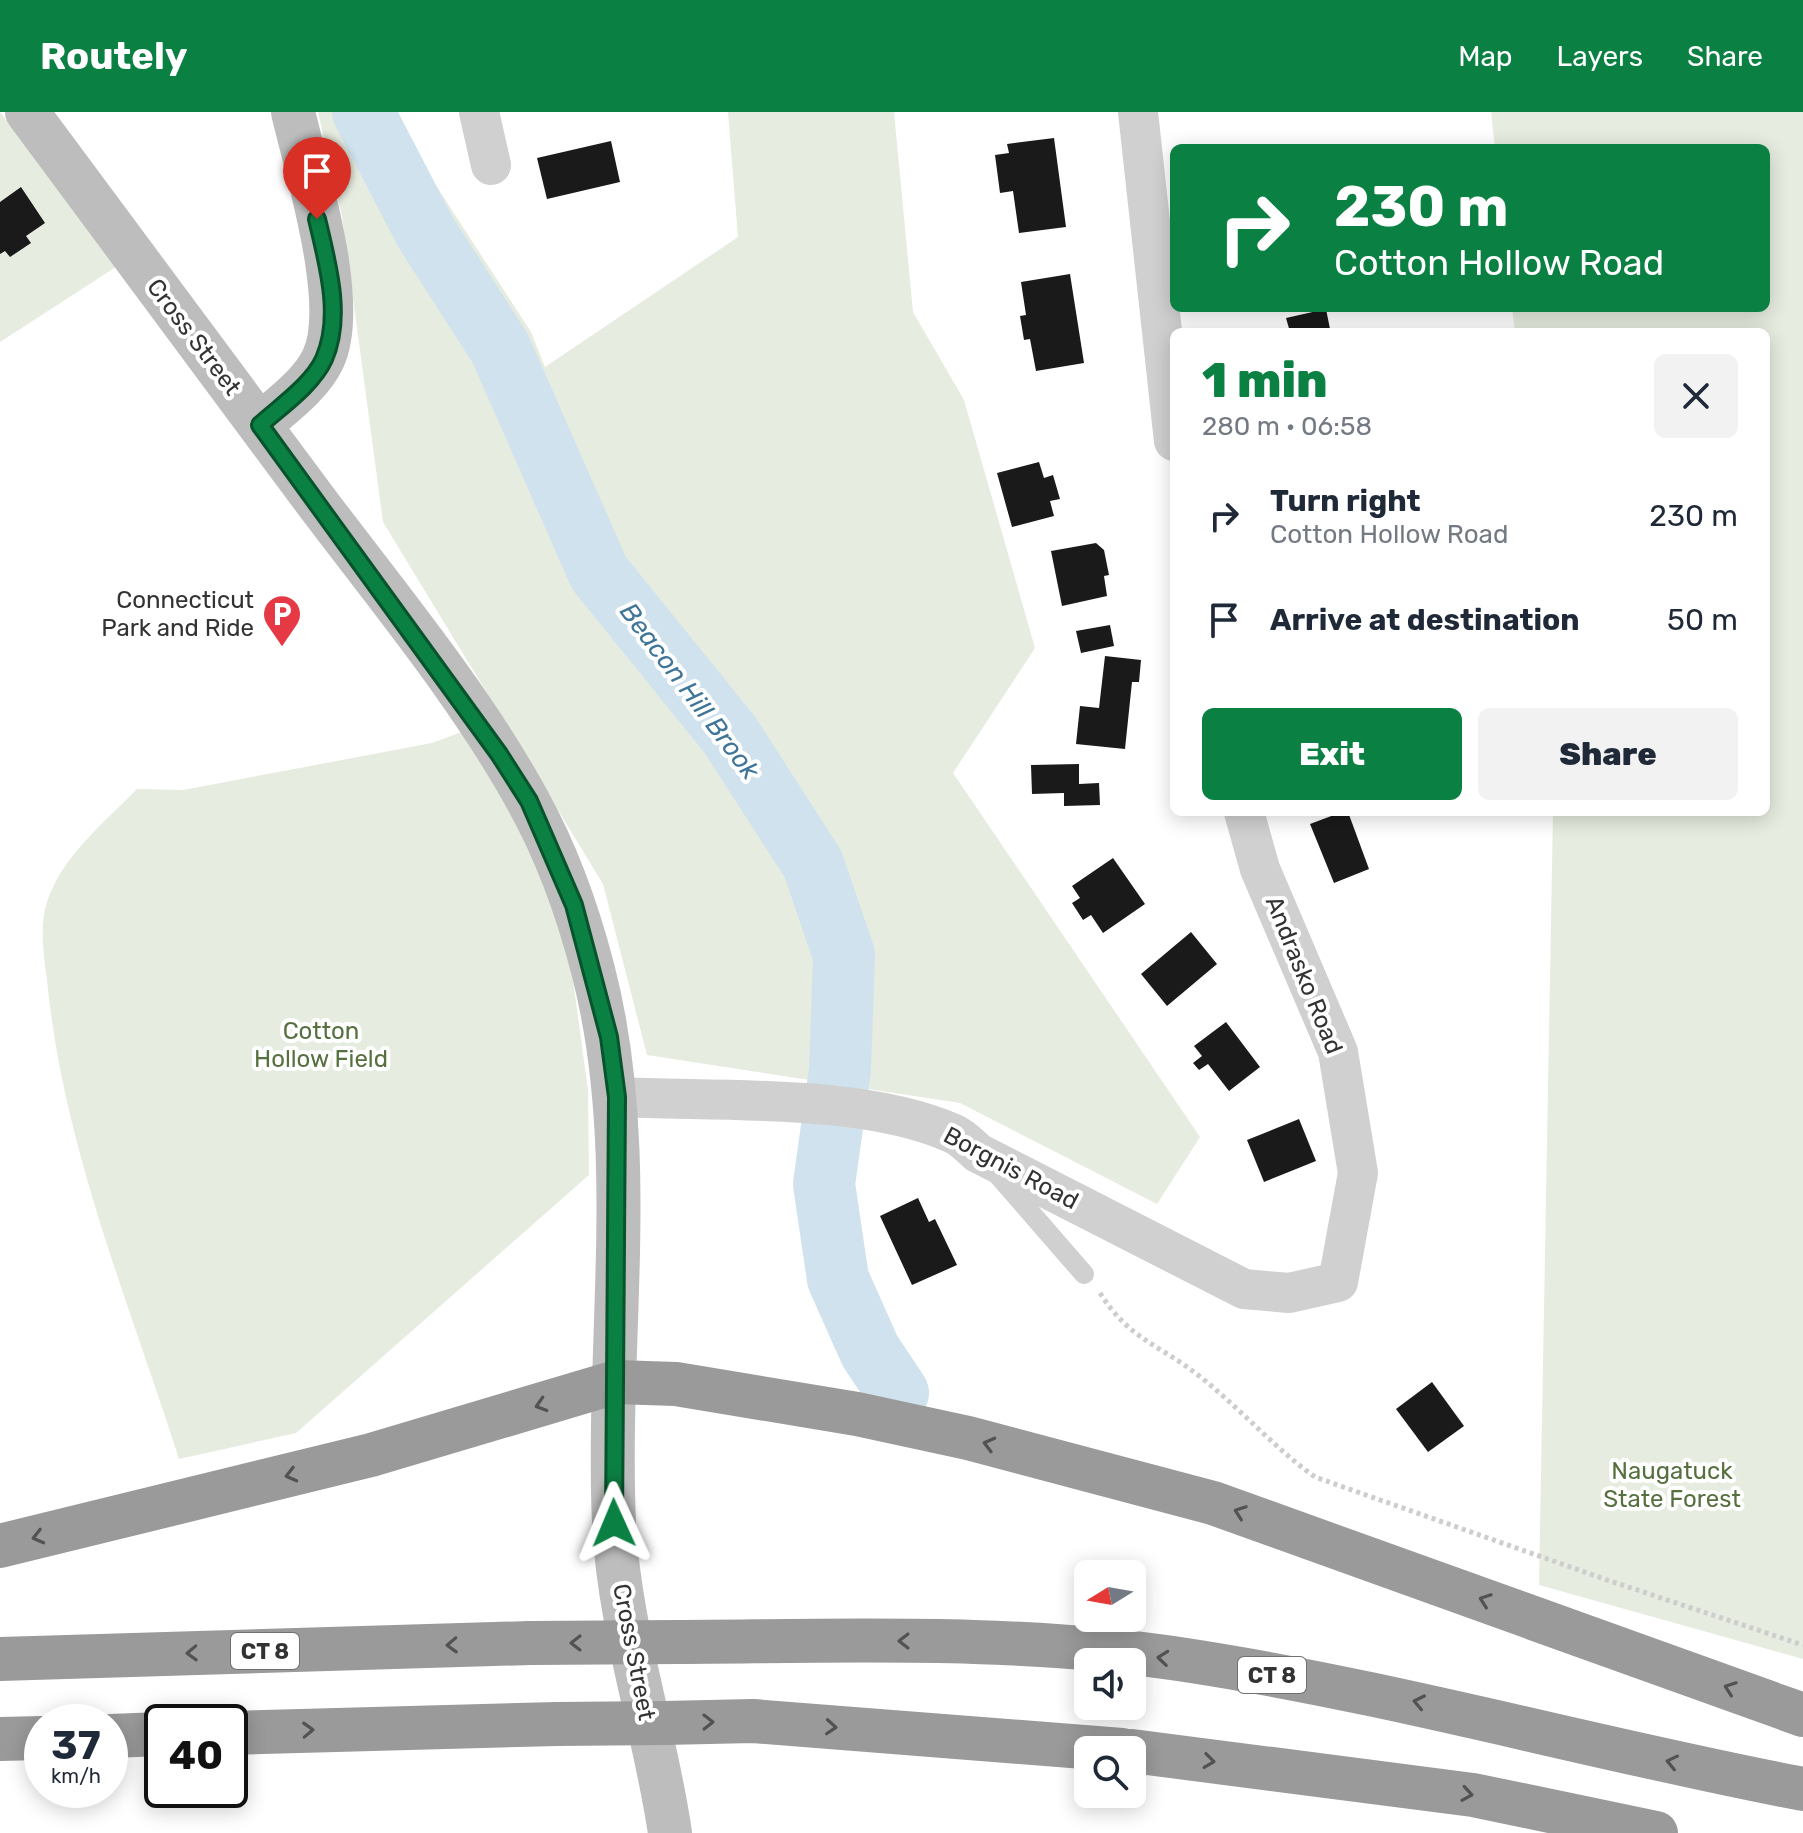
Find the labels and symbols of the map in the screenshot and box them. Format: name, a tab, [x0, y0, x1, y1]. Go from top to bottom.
pin	[283, 137, 351, 219]
street label: Cross Street	[141, 273, 247, 401]
place label: Connecticut Park and Ride	[101, 586, 254, 642]
parking icon: Connecticut Park and Ride	[261, 593, 303, 648]
water label: Beacon Hill Brook	[613, 597, 766, 786]
street label: Andrasko Road	[1260, 892, 1348, 1058]
park label: Cotton Hollow Field	[254, 1017, 388, 1073]
street label: Borgnis Road	[939, 1121, 1083, 1215]
one-way arrow	[534, 1396, 548, 1412]
one-way arrow	[983, 1437, 997, 1454]
park label: Naugatuck State Forest	[1603, 1457, 1741, 1513]
one-way arrow	[284, 1466, 298, 1483]
position arrow	[572, 1481, 656, 1565]
one-way arrow	[1234, 1506, 1248, 1522]
one-way arrow	[32, 1528, 45, 1545]
north arrow	[1074, 1560, 1146, 1632]
street label: Cross Street	[607, 1581, 661, 1723]
one-way arrow	[1479, 1594, 1493, 1610]
one-way arrow	[897, 1632, 910, 1650]
road number: CT 8	[231, 1633, 299, 1669]
one-way arrow	[569, 1634, 582, 1651]
one-way arrow	[445, 1637, 458, 1654]
one-way arrow	[185, 1644, 198, 1662]
one-way arrow	[1156, 1649, 1169, 1666]
road number: CT 8	[1238, 1657, 1306, 1693]
one-way arrow	[1723, 1681, 1737, 1698]
one-way arrow	[1412, 1695, 1425, 1712]
speed limit sign: 40	[144, 1704, 248, 1808]
one-way arrow	[702, 1713, 715, 1731]
one-way arrow	[825, 1718, 838, 1735]
one-way arrow	[302, 1722, 315, 1739]
one-way arrow	[1202, 1752, 1216, 1769]
one-way arrow	[1665, 1754, 1679, 1771]
one-way arrow	[1460, 1785, 1474, 1802]

